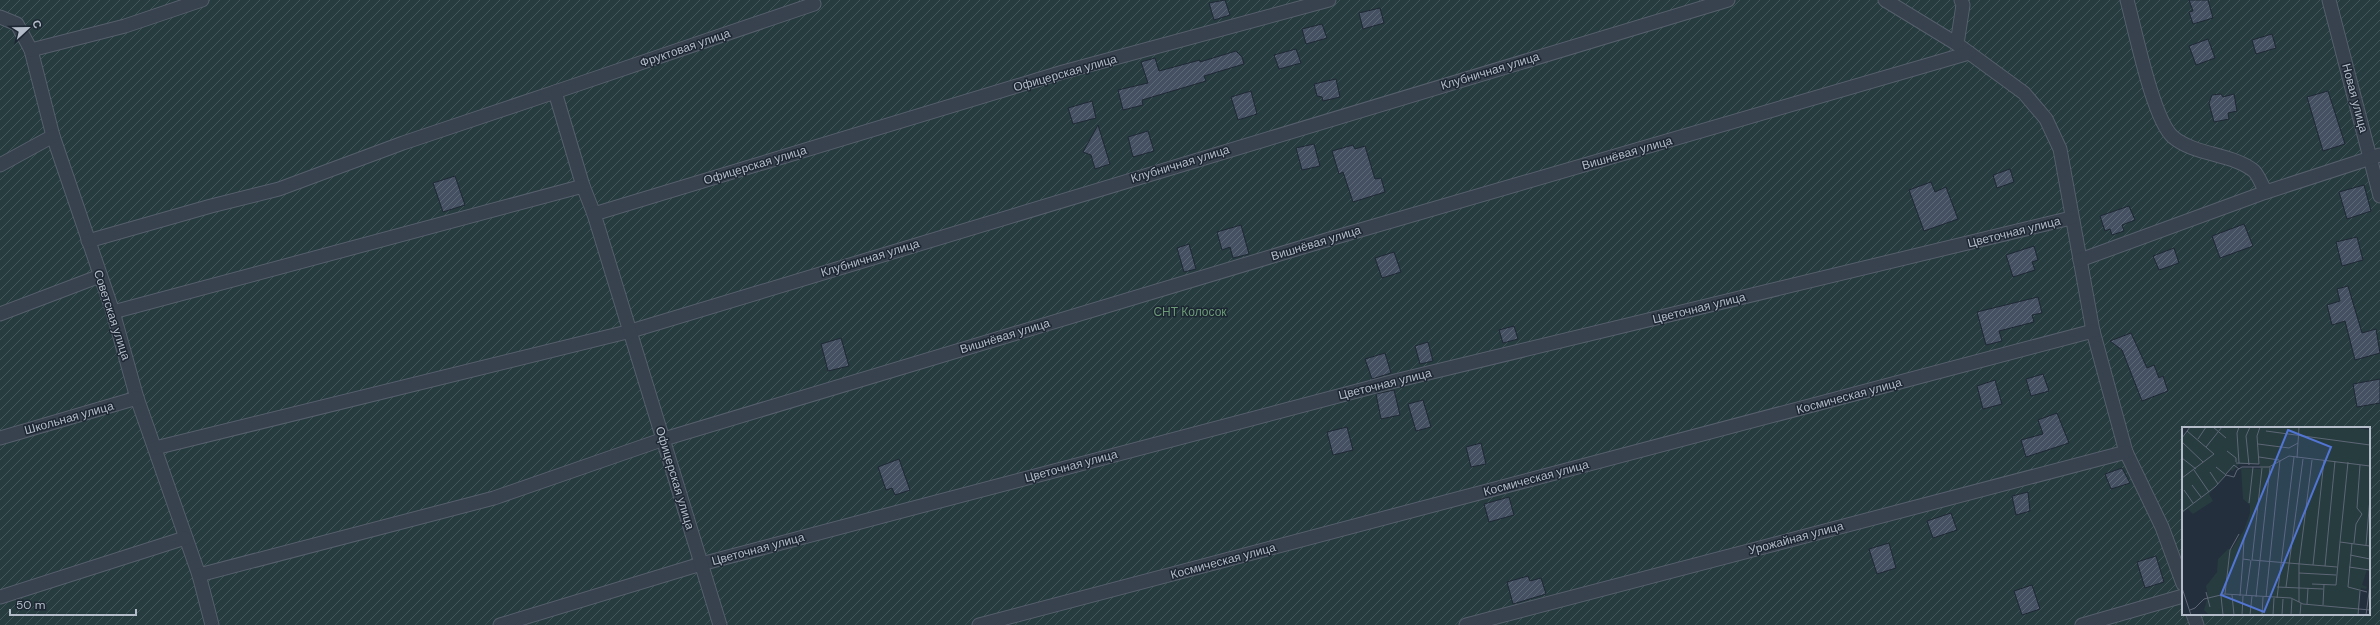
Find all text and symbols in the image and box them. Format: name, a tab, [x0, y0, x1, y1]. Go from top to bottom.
north arrow	[8, 8, 48, 48]
text: С	[29, 18, 45, 31]
street label: Фруктовая улица	[638, 25, 733, 71]
street label: Клубничная улица	[1439, 48, 1542, 94]
street label: Офицерская улица	[1011, 50, 1119, 95]
street label: Новая улица	[2338, 62, 2372, 135]
street label: Вишнёвая улица	[1580, 132, 1674, 174]
street label: Клубничная улица	[1129, 141, 1232, 187]
street label: Офицерская улица	[702, 142, 809, 188]
street label: Цветочная улица	[1966, 213, 2063, 251]
street label: Вишнёвая улица	[1269, 222, 1363, 264]
street label: Клубничная улица	[819, 235, 922, 281]
street label: Советская улица	[90, 268, 134, 363]
street label: Цветочная улица	[1651, 289, 1748, 327]
park label: СНТ Колосок	[1153, 304, 1227, 320]
street label: Вишнёвая улица	[958, 315, 1052, 357]
street label: Цветочная улица	[1337, 365, 1434, 403]
street label: Космическая улица	[1795, 374, 1904, 418]
street label: Школьная улица	[23, 398, 116, 438]
street label: Офицерская улица	[652, 425, 698, 532]
inset map	[2182, 427, 2370, 615]
street label: Цветочная улица	[1023, 446, 1119, 486]
street label: Космическая улица	[1482, 456, 1591, 500]
street label: Урожайная улица	[1747, 518, 1846, 558]
street label: Цветочная улица	[710, 529, 806, 569]
street label: Космическая улица	[1169, 539, 1278, 583]
scale bar	[10, 591, 136, 617]
text: 50 m	[16, 597, 45, 613]

